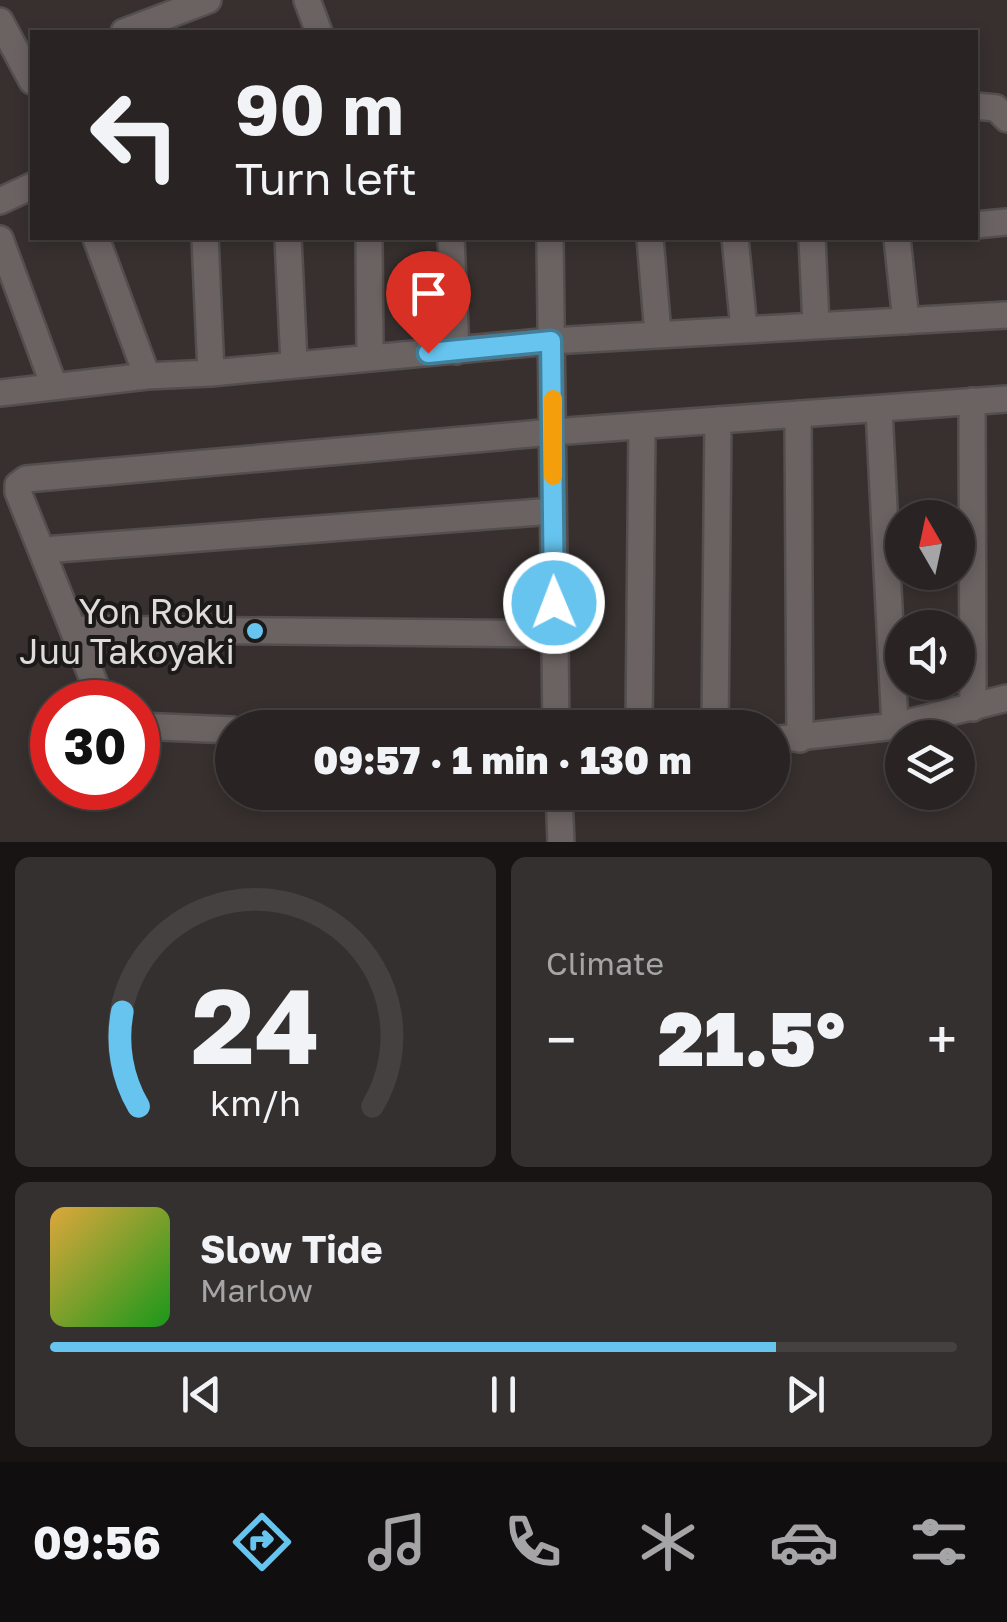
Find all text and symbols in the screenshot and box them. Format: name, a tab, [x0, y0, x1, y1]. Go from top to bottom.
text: 90 m	[235, 66, 404, 150]
icon: left	[70, 70, 200, 200]
text: Turn left	[235, 151, 417, 205]
pin	[386, 251, 471, 354]
icon: arrive	[401, 266, 456, 321]
north arrow	[885, 500, 975, 590]
map controls	[885, 500, 975, 810]
position arrow	[502, 551, 606, 655]
place label: Yon Roku Juu Takoyaki	[19, 590, 235, 672]
button: sound	[885, 610, 975, 700]
marker: Yon Roku Juu Takoyaki	[244, 620, 266, 642]
speed limit sign: 30	[30, 680, 160, 810]
button: layers	[885, 720, 975, 810]
text: 09:57 · 1 min · 130 m	[313, 737, 692, 782]
text: Climate	[546, 944, 664, 982]
text: 24	[191, 962, 320, 1087]
text: 21.5°	[658, 992, 845, 1083]
text: −	[546, 1006, 576, 1072]
text: +	[927, 1006, 957, 1072]
text: km/h	[210, 1081, 301, 1124]
text: Slow Tide	[200, 1226, 383, 1271]
text: Marlow	[200, 1271, 313, 1309]
icon: previous	[174, 1367, 229, 1422]
icon: pause	[476, 1367, 531, 1422]
icon: next	[778, 1367, 833, 1422]
icon: directions	[227, 1507, 297, 1577]
icon: music	[362, 1507, 432, 1577]
icon: phone	[498, 1507, 568, 1577]
icon: climate	[633, 1507, 703, 1577]
icon: car	[769, 1507, 839, 1577]
icon: filters	[904, 1507, 974, 1577]
text: 09:56	[33, 1515, 161, 1569]

